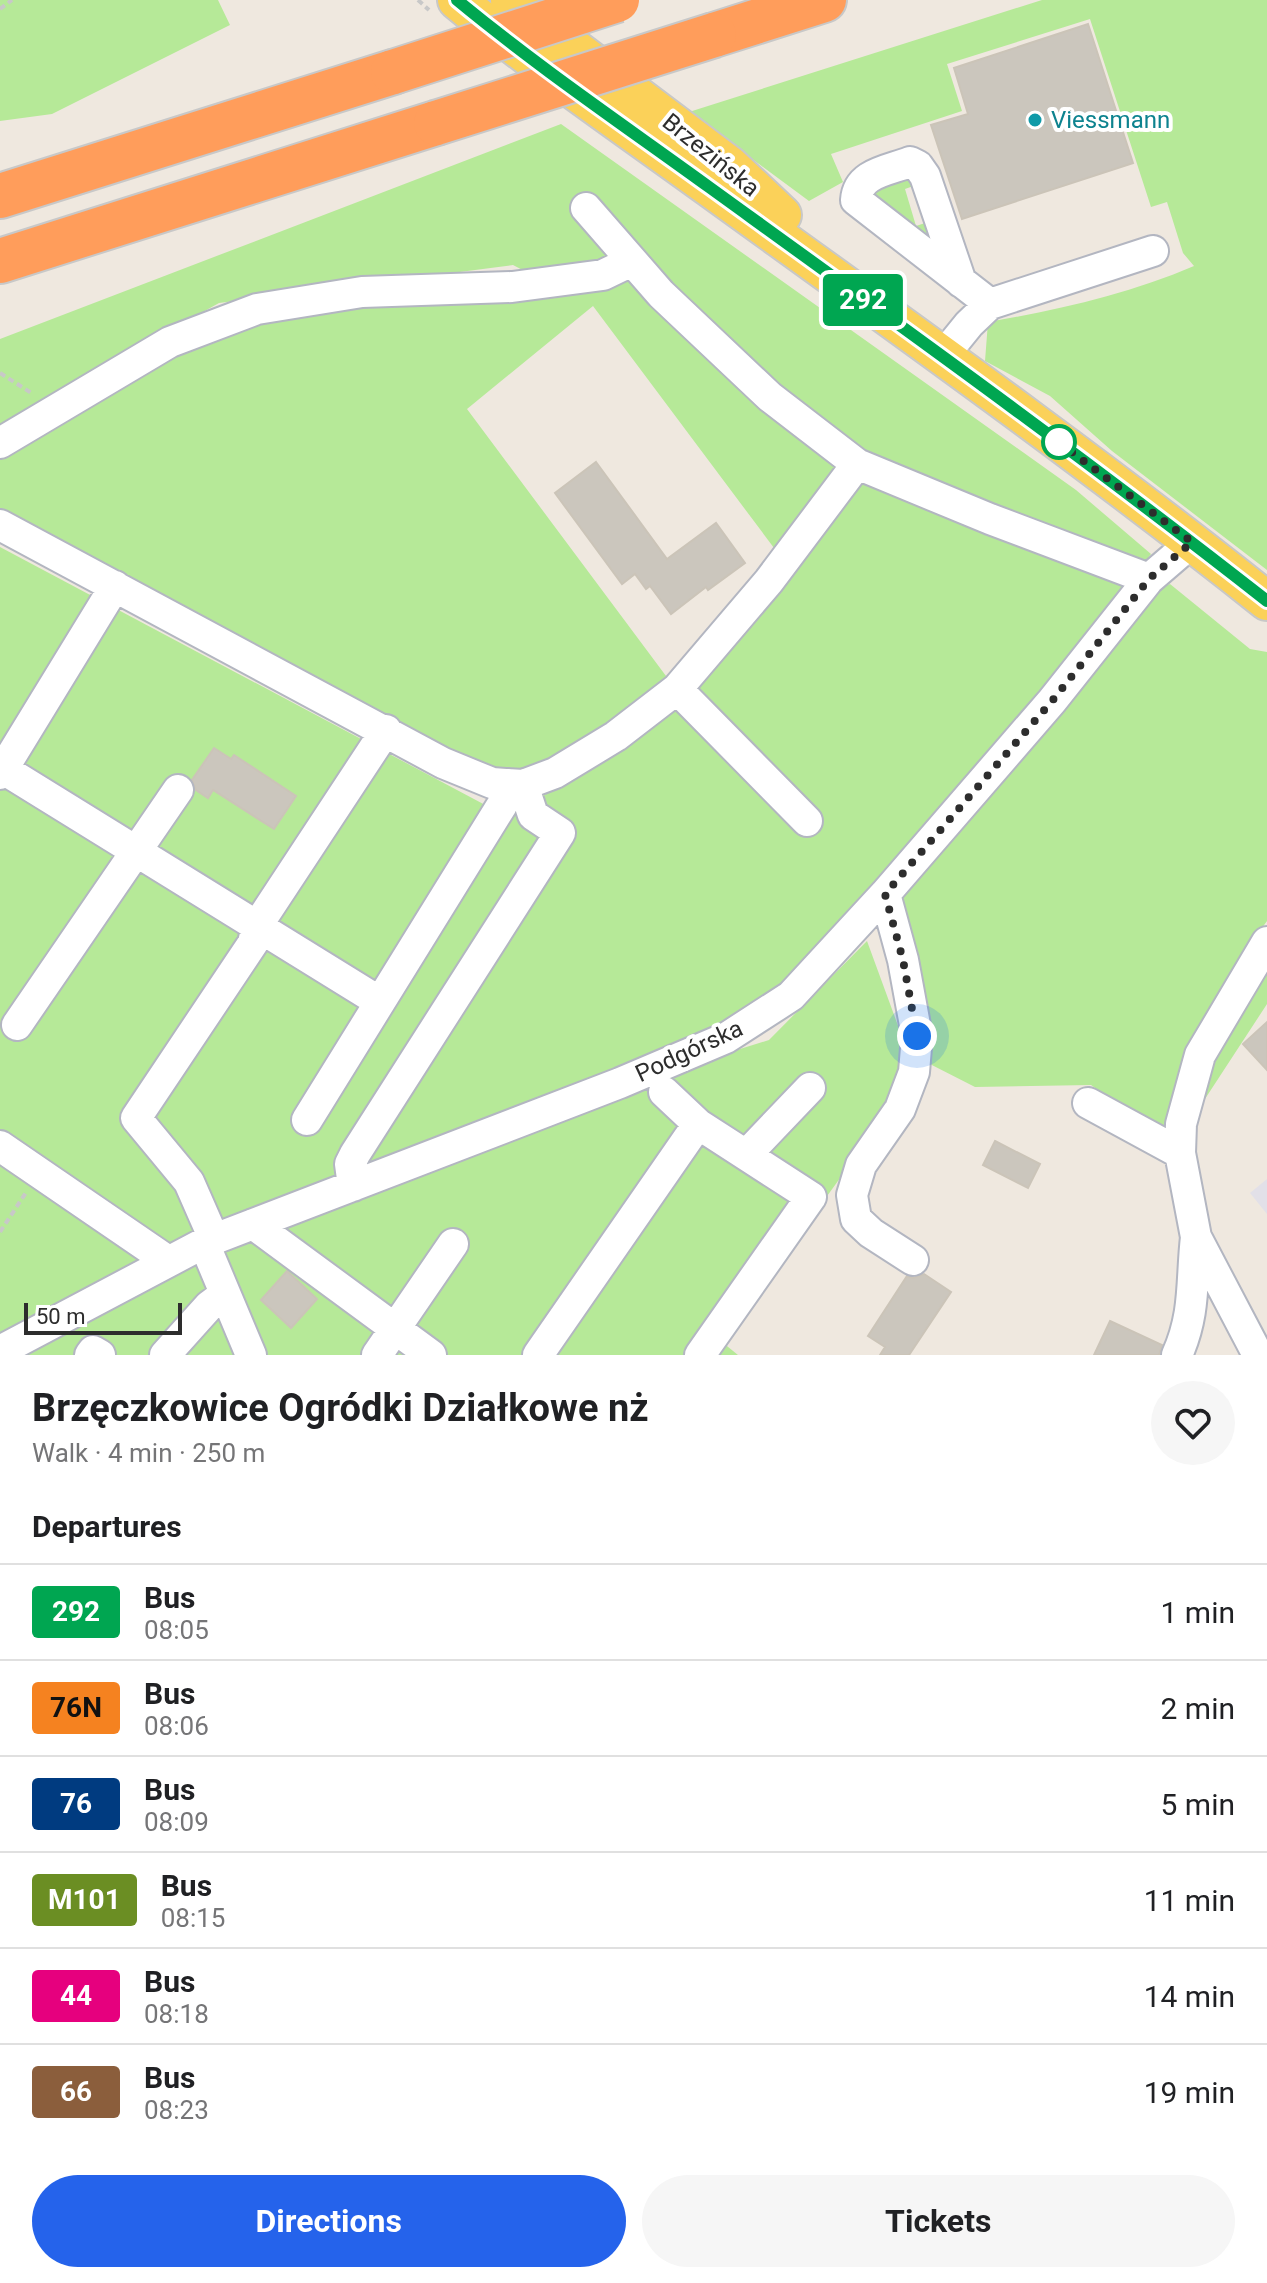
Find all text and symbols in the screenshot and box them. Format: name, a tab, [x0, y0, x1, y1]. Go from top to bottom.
place label: Viessmann	[1051, 106, 1170, 134]
street label: Brzezińska	[657, 108, 765, 202]
marker: Viessmann	[1026, 111, 1044, 129]
line badge: 292	[817, 274, 909, 326]
text: 292	[839, 283, 887, 316]
unlabelled marker	[1042, 425, 1076, 459]
street label: Podgórska	[631, 1014, 747, 1088]
your location	[897, 1016, 937, 1056]
scale bar	[24, 1299, 182, 1335]
text: 50 m	[36, 1304, 85, 1329]
button: heart	[1151, 1381, 1235, 1465]
text: Brzęczkowice Ogródki Działkowe nż	[32, 1386, 649, 1430]
text: Walk · 4 min · 250 m	[32, 1438, 265, 1468]
text: Departures	[32, 1509, 182, 1544]
text: Bus	[144, 1580, 195, 1615]
text: 292	[52, 1595, 100, 1628]
text: 1 min	[1161, 1595, 1235, 1630]
text: 08:05	[144, 1615, 209, 1645]
text: Bus	[144, 1676, 195, 1711]
text: 76N	[50, 1691, 102, 1724]
text: 2 min	[1161, 1691, 1235, 1726]
text: 08:06	[144, 1711, 209, 1741]
text: Bus	[144, 1772, 195, 1807]
text: 76	[60, 1787, 92, 1820]
text: 5 min	[1161, 1787, 1235, 1822]
text: 08:09	[144, 1807, 209, 1837]
text: Bus	[161, 1868, 212, 1903]
text: M101	[48, 1883, 121, 1916]
text: 11 min	[1144, 1883, 1235, 1918]
text: 08:15	[161, 1903, 225, 1933]
text: Bus	[144, 1964, 195, 1999]
text: 44	[60, 1979, 92, 2012]
text: 14 min	[1144, 1979, 1235, 2014]
text: 08:18	[144, 1999, 209, 2029]
text: Bus	[144, 2060, 195, 2095]
text: 66	[60, 2075, 92, 2108]
text: 19 min	[1144, 2075, 1235, 2110]
text: 08:23	[144, 2095, 209, 2125]
button: Directions	[32, 2175, 626, 2267]
button: Tickets	[642, 2175, 1235, 2267]

